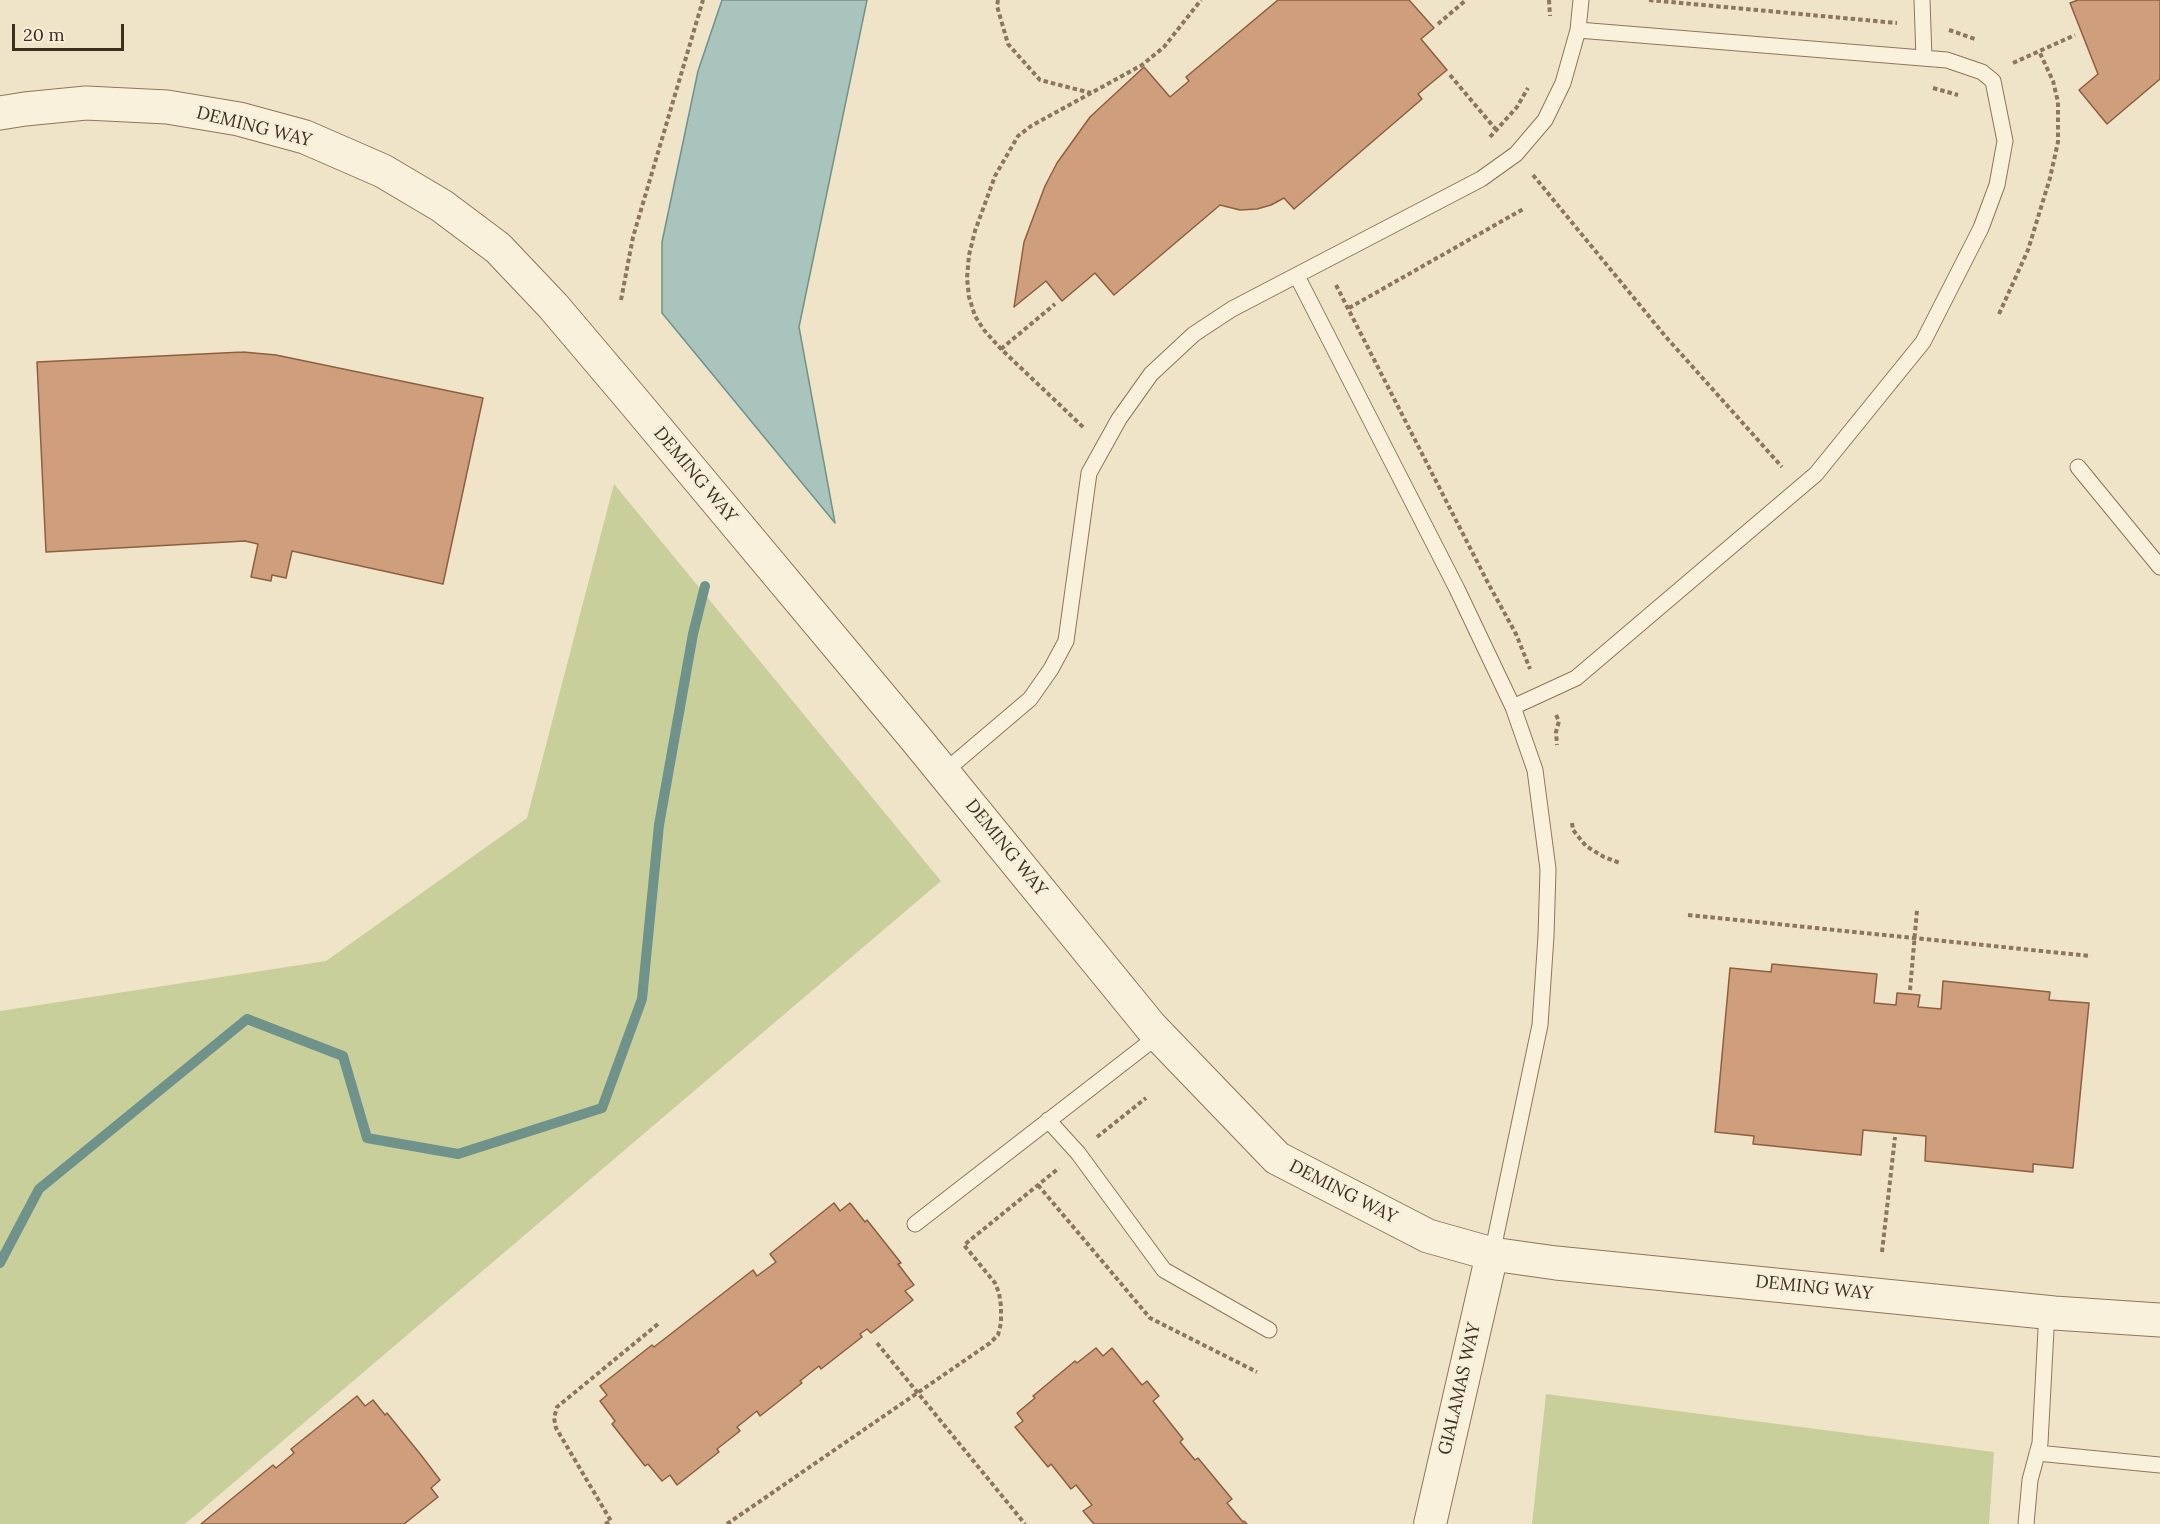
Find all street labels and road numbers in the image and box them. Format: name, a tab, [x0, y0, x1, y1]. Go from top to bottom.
street label: DEMING WAY	[194, 102, 314, 152]
street label: DEMING WAY	[649, 423, 741, 527]
street label: DEMING WAY	[960, 795, 1052, 901]
street label: DEMING WAY	[1285, 1156, 1401, 1228]
street label: DEMING WAY	[1754, 1271, 1874, 1305]
street label: GIALAMAS WAY	[1434, 1321, 1486, 1457]

